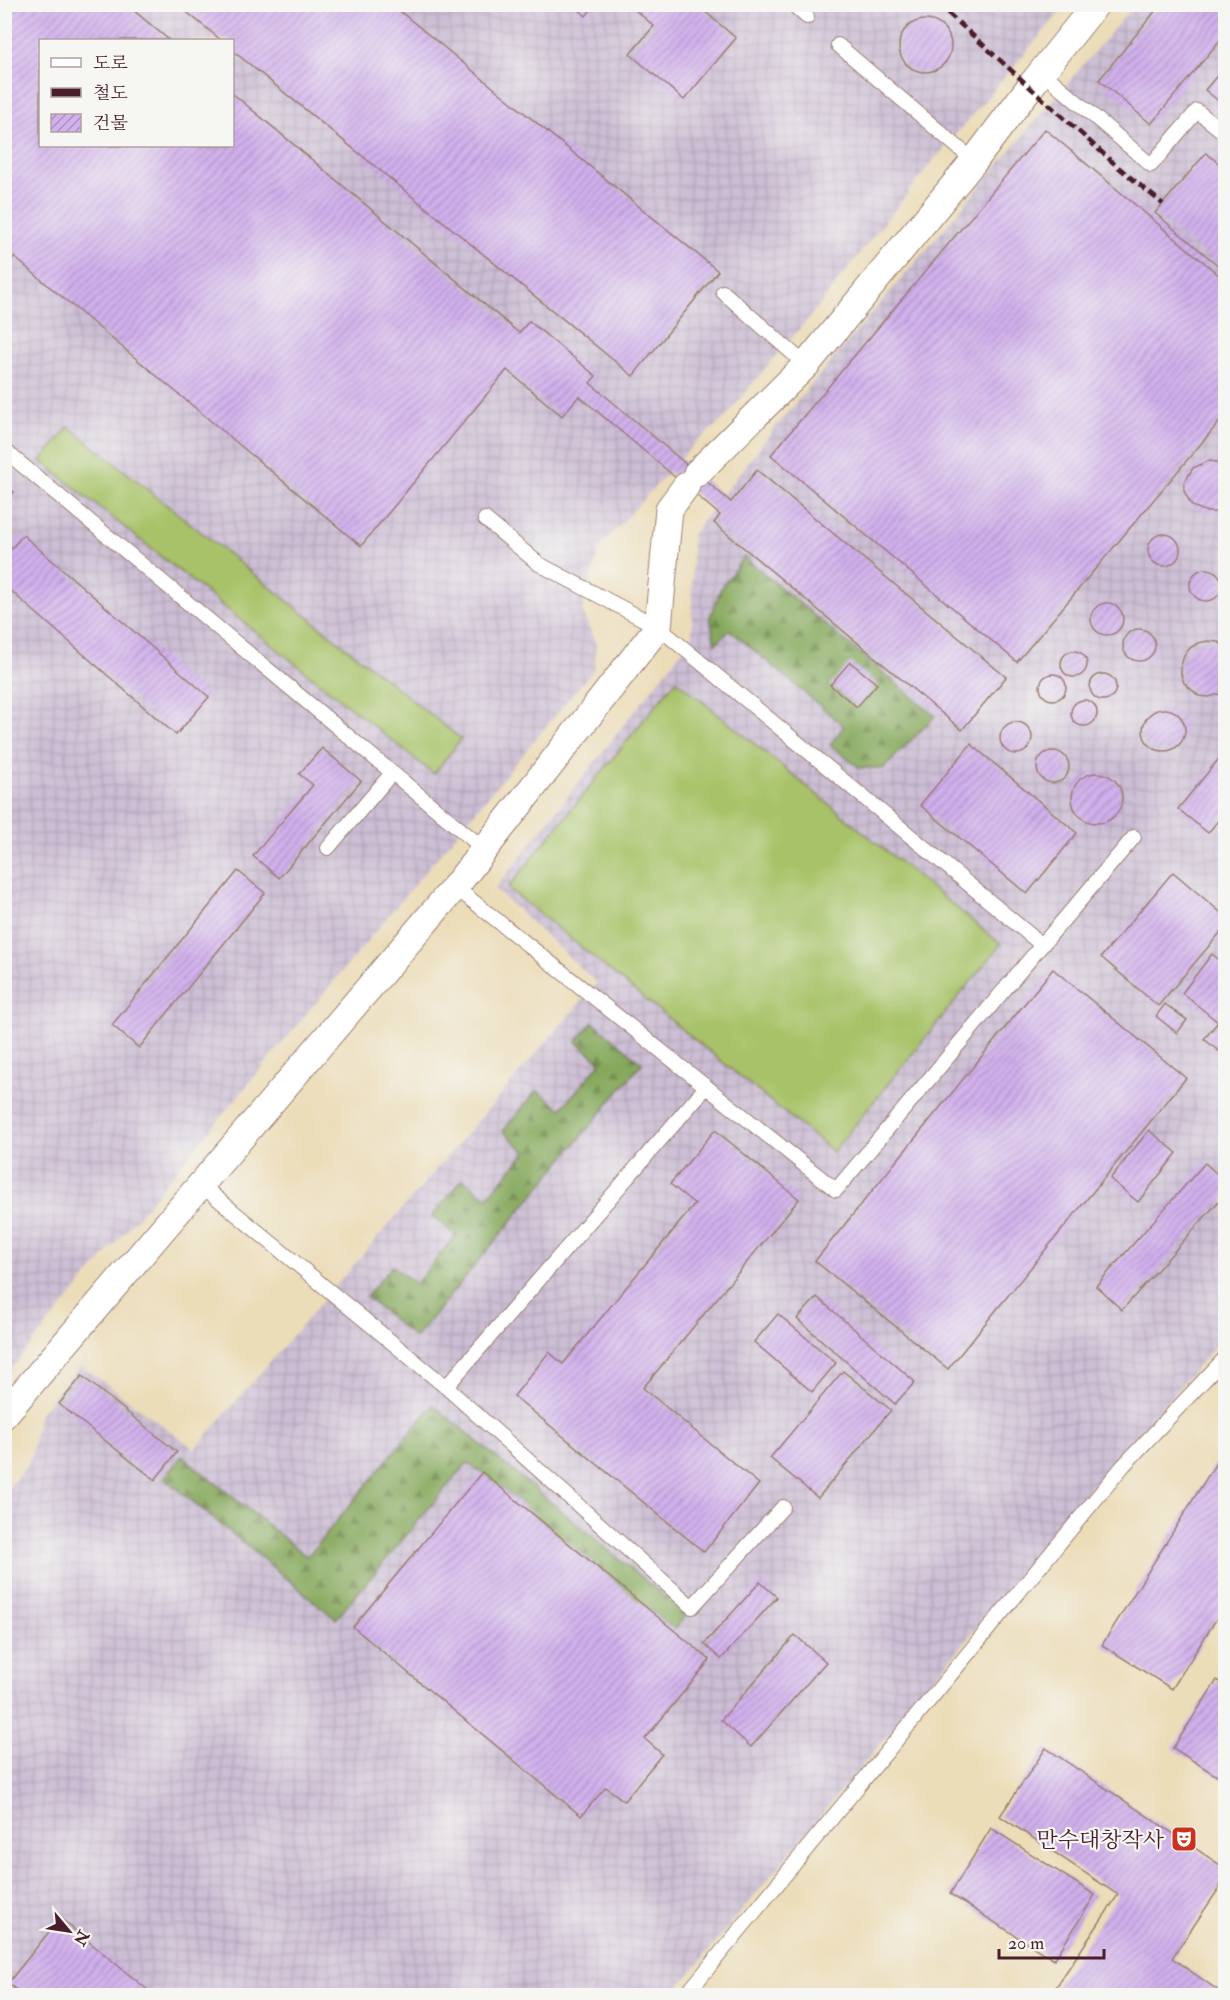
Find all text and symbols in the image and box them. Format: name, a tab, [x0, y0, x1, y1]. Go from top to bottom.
legend	[39, 39, 234, 147]
text: 도로	[93, 52, 128, 75]
text: 철도	[93, 82, 128, 105]
text: 건물	[93, 112, 128, 135]
theatre icon: 만수대창작사	[1169, 1824, 1199, 1854]
place label: 만수대창작사	[1036, 1826, 1165, 1854]
north arrow	[39, 1901, 99, 1961]
scale bar	[999, 1922, 1104, 1960]
text: N	[69, 1926, 94, 1949]
text: 20 m	[1008, 1932, 1044, 1955]

